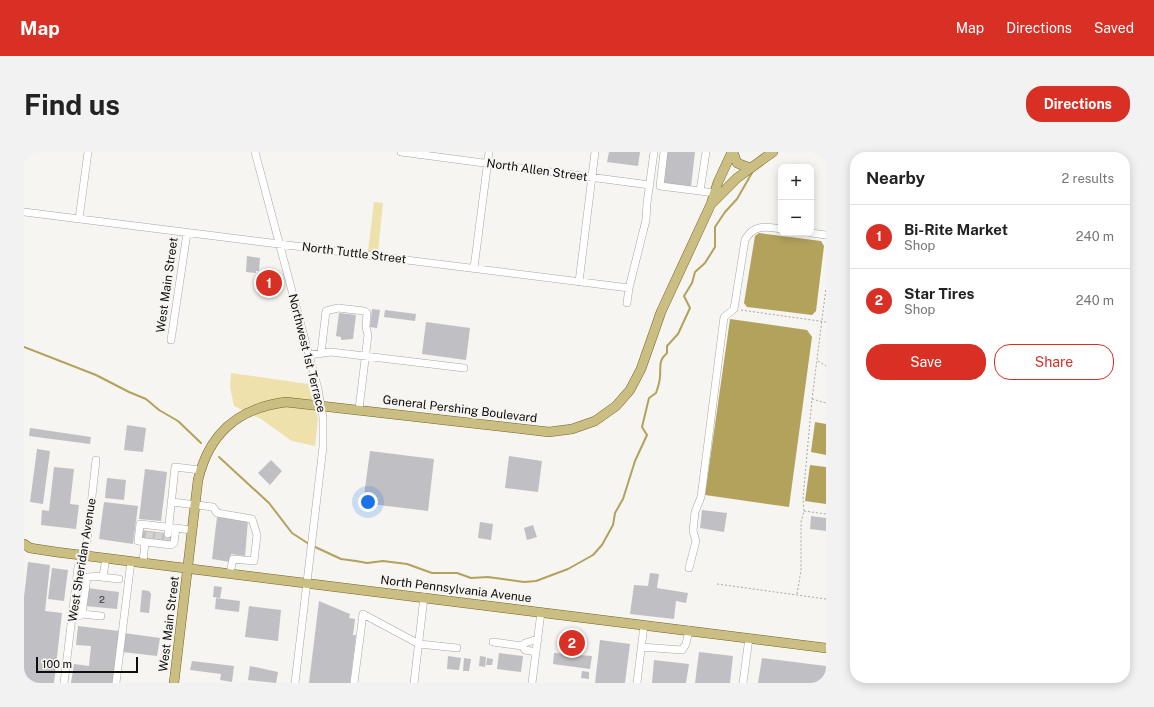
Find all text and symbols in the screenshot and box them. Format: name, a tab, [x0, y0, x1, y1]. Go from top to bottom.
text: Map	[20, 17, 60, 39]
text: Map	[956, 20, 984, 36]
text: Directions	[1006, 20, 1072, 36]
text: Saved	[1094, 20, 1134, 36]
button: Directions	[1026, 86, 1130, 122]
text: Find us	[24, 88, 120, 121]
street label: North Allen Street	[486, 156, 589, 184]
map controls	[778, 164, 814, 236]
button: +	[778, 164, 814, 200]
text: Nearby	[866, 168, 925, 188]
text: 2 results	[1062, 171, 1114, 186]
button: −	[778, 200, 814, 236]
text: Bi-Rite Market	[904, 221, 1008, 238]
text: 1	[876, 229, 882, 244]
text: 240 m	[1076, 229, 1114, 244]
street label: West Main Street	[153, 236, 181, 334]
text: Shop	[904, 238, 935, 253]
street label: North Tuttle Street	[301, 240, 407, 266]
pin: 1	[256, 268, 282, 298]
text: Star Tires	[904, 285, 974, 302]
street label: Northwest 1st Terrace	[285, 292, 329, 414]
text: 2	[875, 293, 883, 308]
text: 240 m	[1076, 293, 1114, 308]
text: Shop	[904, 302, 935, 317]
button: Save	[866, 344, 986, 380]
button: Share	[994, 344, 1114, 380]
street label: General Pershing Boulevard	[382, 393, 538, 425]
your location	[358, 492, 378, 512]
street label: West Sheridan Avenue	[65, 497, 99, 623]
street label: North Pennsylvania Avenue	[380, 573, 532, 605]
street label: West Main Street	[156, 575, 182, 673]
house number: 2	[99, 593, 105, 605]
pin: 2	[559, 628, 585, 658]
scale bar	[36, 655, 138, 674]
text: 100 m	[42, 658, 72, 670]

